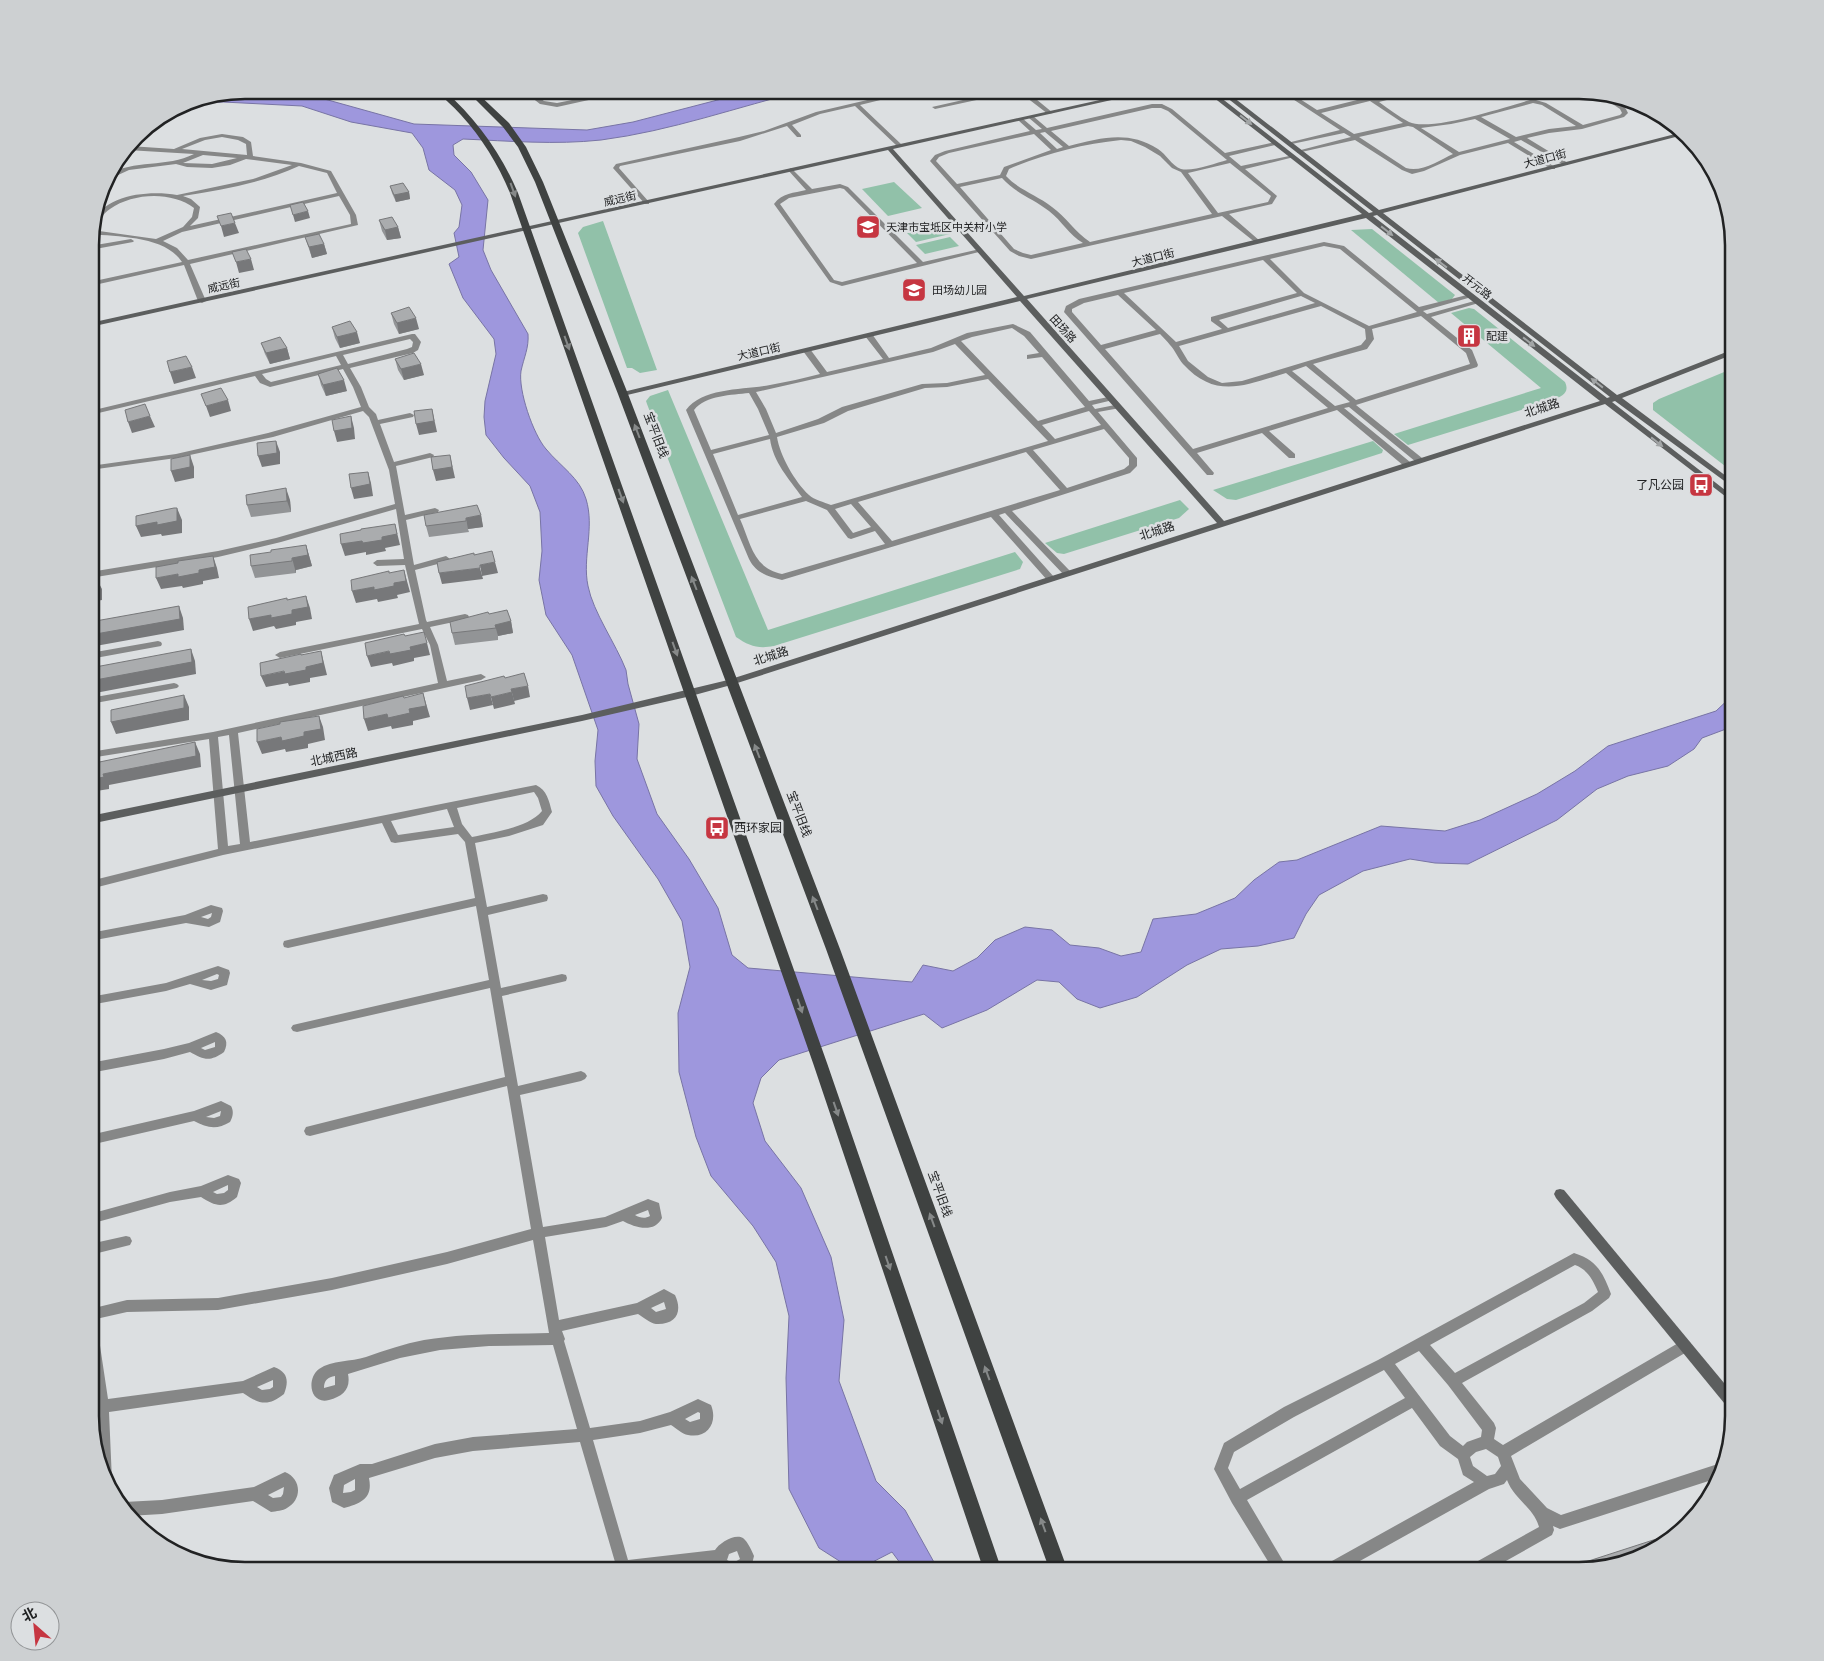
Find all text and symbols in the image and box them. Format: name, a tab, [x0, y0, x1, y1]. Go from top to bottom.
one-way arrow	[1239, 115, 1252, 126]
street label: 大道口街	[1522, 147, 1568, 171]
one-way arrow	[509, 183, 517, 198]
street label: 威远街	[602, 189, 638, 209]
school or university icon: 天津市宝坻区中关村小学	[855, 214, 881, 240]
place label: 天津市宝坻区中关村小学	[886, 221, 1007, 234]
one-way arrow	[1380, 226, 1393, 237]
street label: 大道口街	[1130, 246, 1176, 270]
one-way arrow	[1435, 257, 1448, 268]
street label: 开元路	[1460, 272, 1494, 302]
street label: 威远街	[207, 276, 241, 296]
school or university icon: 田场幼儿园	[901, 277, 927, 303]
place label: 田场幼儿园	[932, 284, 987, 297]
street label: 田场路	[1047, 312, 1079, 346]
building icon: 配建	[1456, 323, 1482, 349]
place label: 配建	[1486, 330, 1508, 343]
one-way arrow	[563, 336, 571, 351]
one-way arrow	[1522, 337, 1535, 348]
street label: 大道口街	[736, 341, 782, 363]
one-way arrow	[1591, 378, 1604, 389]
street label: 北城路	[1523, 396, 1561, 420]
street label: 宝平旧线	[641, 410, 671, 460]
one-way arrow	[633, 423, 640, 438]
one-way arrow	[1650, 437, 1664, 447]
bus stop icon: 了凡公园	[1688, 472, 1714, 498]
place label: 了凡公园	[1636, 478, 1684, 492]
one-way arrow	[617, 489, 625, 504]
street label: 北城路	[1138, 519, 1176, 543]
one-way arrow	[690, 575, 698, 590]
one-way arrow	[672, 642, 679, 657]
street label: 北城路	[752, 644, 790, 668]
one-way arrow	[753, 744, 761, 758]
street label: 北城西路	[309, 745, 359, 769]
street label: 宝平旧线	[784, 789, 814, 839]
bus stop icon: 西环家园	[704, 815, 730, 841]
place label: 西环家园	[734, 821, 782, 835]
one-way arrow	[811, 896, 819, 910]
one-way arrow	[797, 998, 804, 1013]
one-way arrow	[832, 1102, 840, 1117]
street label: 宝平旧线	[925, 1169, 955, 1219]
one-way arrow	[928, 1212, 936, 1227]
one-way arrow	[885, 1255, 892, 1270]
one-way arrow	[983, 1365, 990, 1380]
one-way arrow	[937, 1409, 944, 1424]
one-way arrow	[1039, 1517, 1047, 1532]
north arrow	[10, 1601, 60, 1651]
text: 北	[19, 1604, 39, 1625]

